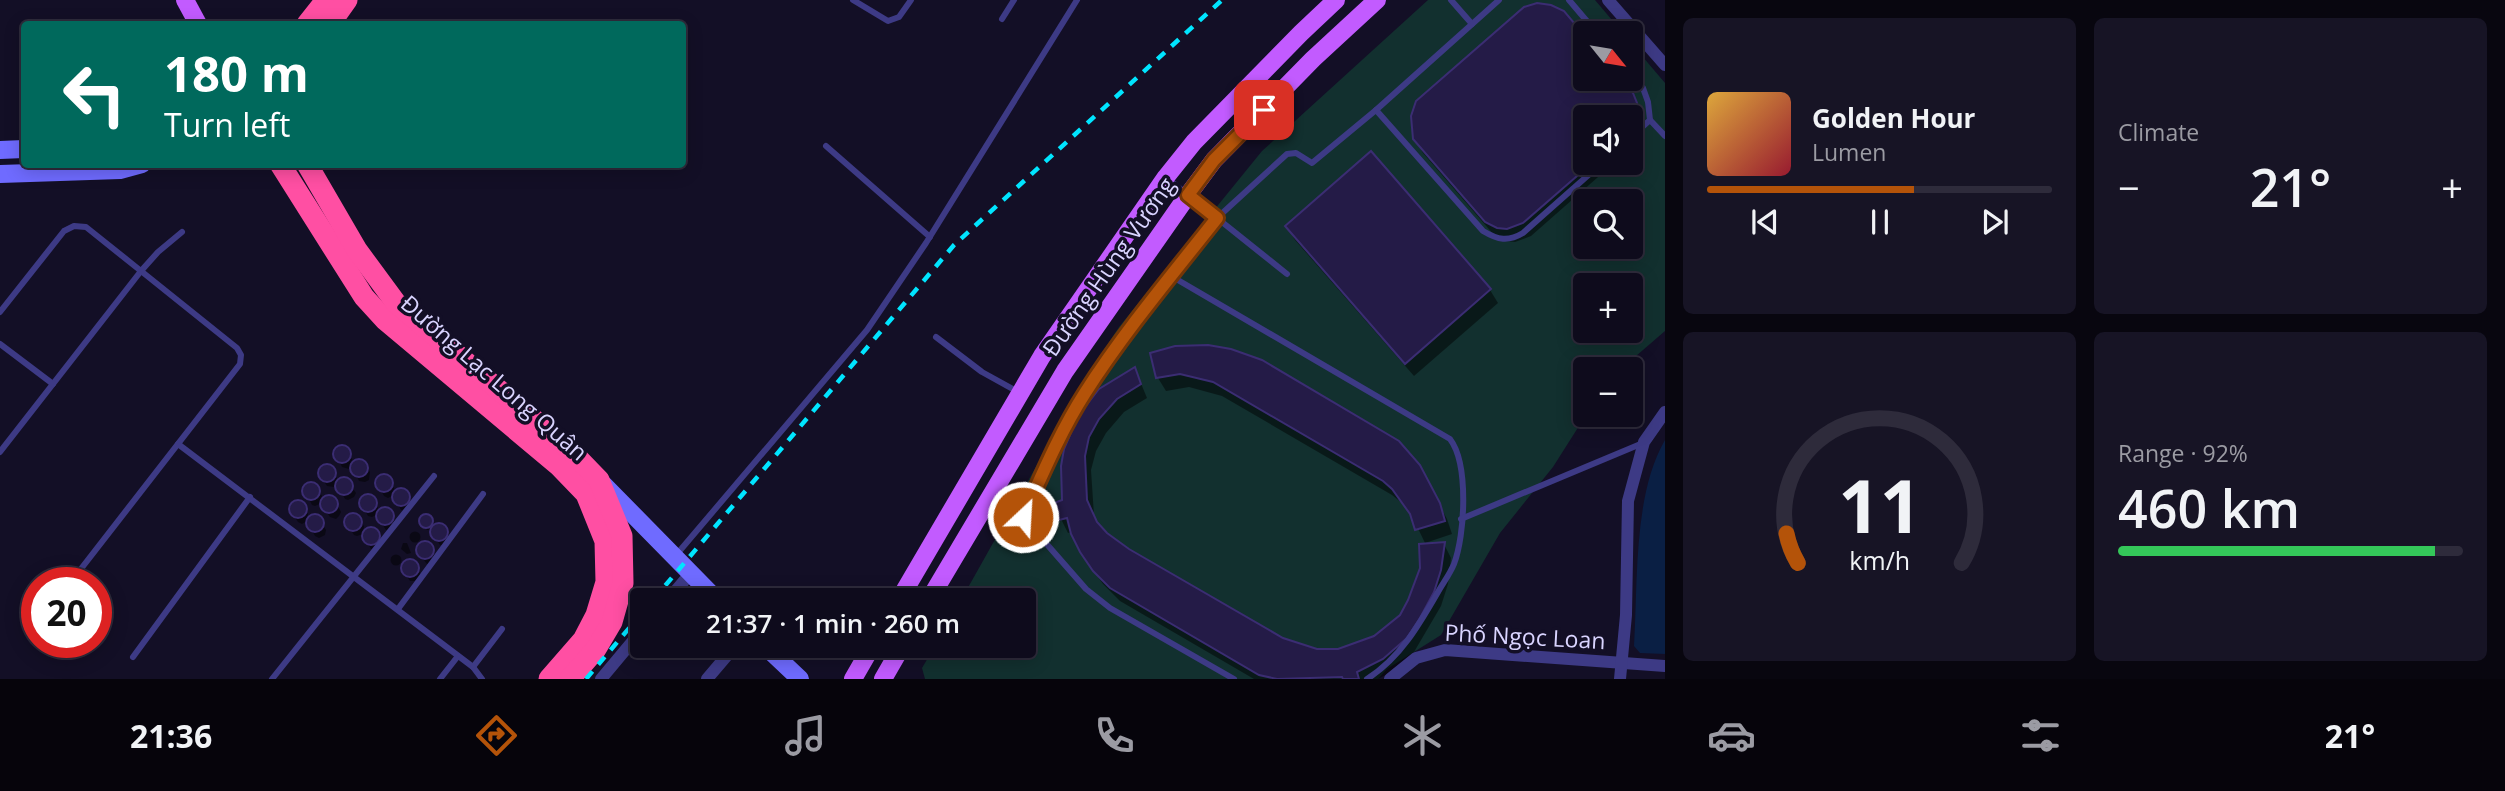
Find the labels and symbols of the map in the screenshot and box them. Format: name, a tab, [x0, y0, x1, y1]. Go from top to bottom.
north arrow	[1573, 21, 1643, 91]
pin	[1234, 80, 1294, 140]
street label: Đường Hùng Vương	[1034, 170, 1182, 362]
street label: Đường Lạc Long Quân	[394, 287, 595, 467]
position arrow	[986, 480, 1060, 554]
speed limit sign: 20	[21, 567, 112, 658]
street label: Phố Ngọc Loan	[1444, 616, 1606, 656]

